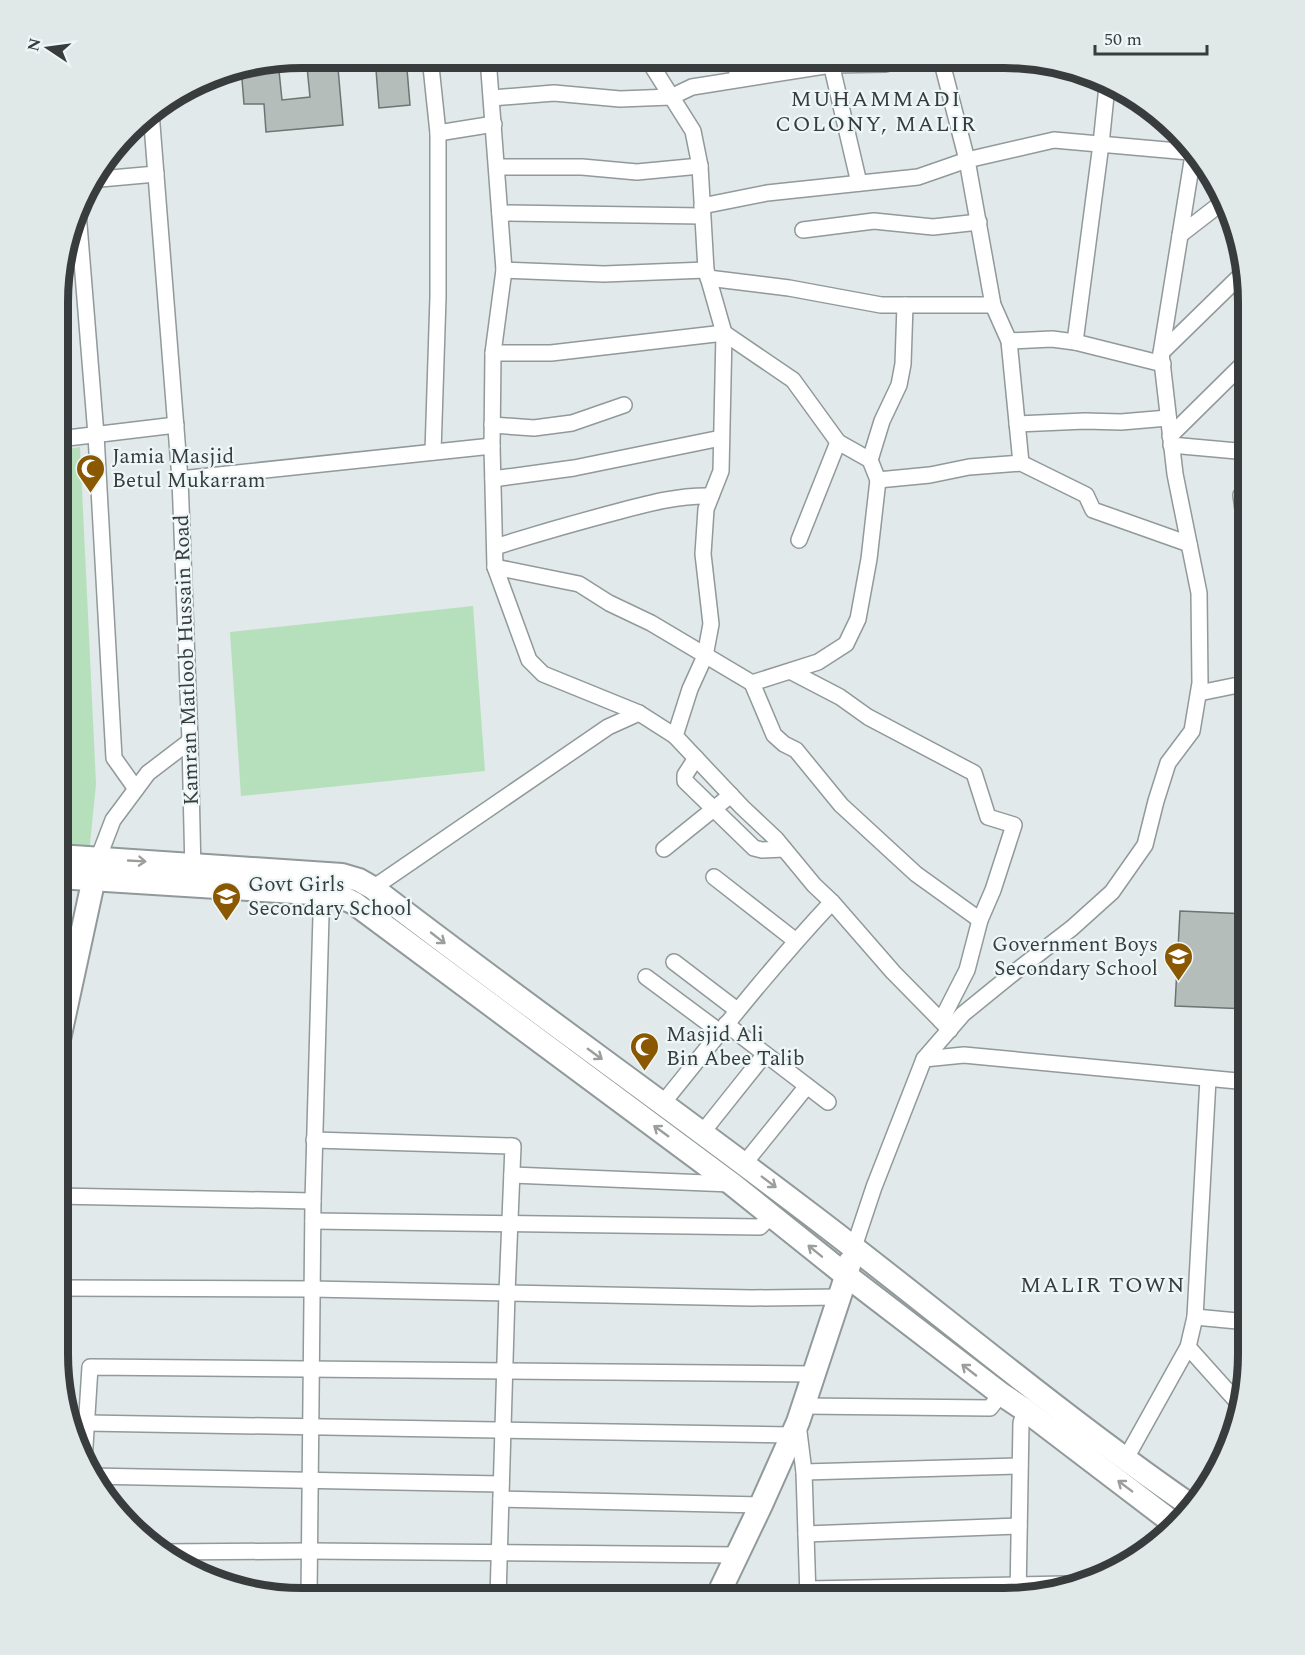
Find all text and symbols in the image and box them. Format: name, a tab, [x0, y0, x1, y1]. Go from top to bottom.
north arrow	[18, 18, 78, 78]
scale bar	[1095, 18, 1208, 56]
text: 50 m	[1104, 26, 1142, 53]
text: N	[21, 36, 48, 54]
district label: MUHAMMADI COLONY, MALIR	[775, 83, 977, 141]
place label: Jamia Masjid Betul Mukarram	[112, 441, 266, 497]
mosque icon: Jamia Masjid Betul Mukarram	[75, 452, 107, 494]
street label: Kamran Matloob Hussain Road	[166, 514, 208, 806]
one-way arrow	[127, 856, 147, 867]
place label: Govt Girls Secondary School	[248, 869, 412, 925]
school or university icon: Govt Girls Secondary School	[211, 880, 243, 922]
place label: Government Boys Secondary School	[992, 929, 1158, 985]
one-way arrow	[430, 931, 446, 944]
school or university icon: Government Boys Secondary School	[1163, 940, 1195, 982]
place label: Masjid Ali Bin Abee Talib	[666, 1019, 805, 1075]
mosque icon: Masjid Ali Bin Abee Talib	[629, 1030, 661, 1072]
one-way arrow	[587, 1047, 603, 1060]
one-way arrow	[653, 1125, 669, 1138]
one-way arrow	[760, 1176, 776, 1189]
one-way arrow	[807, 1244, 823, 1257]
district label: MALIR TOWN	[1020, 1269, 1186, 1302]
one-way arrow	[962, 1363, 978, 1376]
one-way arrow	[1118, 1480, 1134, 1493]

